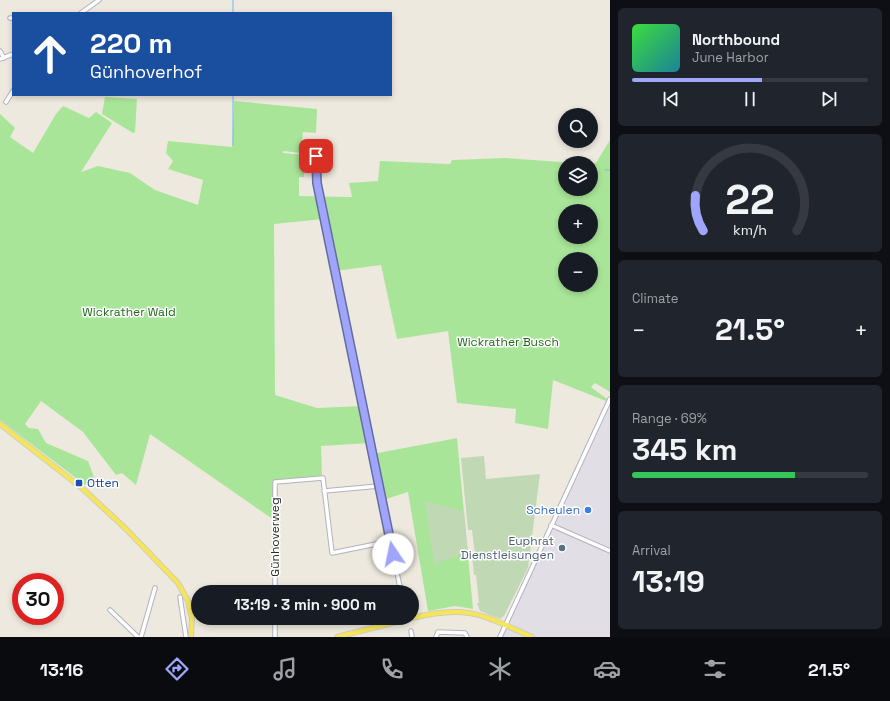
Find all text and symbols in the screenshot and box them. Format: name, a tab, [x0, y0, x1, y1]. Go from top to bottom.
text: 220 m	[90, 25, 172, 61]
icon: ahead	[24, 28, 76, 80]
text: Northbound	[692, 30, 780, 49]
text: June Harbor	[692, 49, 769, 66]
text: Günhoverhof	[90, 60, 202, 83]
icon: previous	[660, 88, 682, 110]
icon: pause	[739, 88, 761, 110]
icon: next	[818, 88, 840, 110]
map controls	[558, 108, 598, 292]
button: search	[558, 108, 598, 148]
pin	[299, 139, 333, 173]
icon: arrive	[305, 145, 327, 167]
button: layers	[558, 156, 598, 196]
text: 22	[725, 172, 775, 225]
button: +	[558, 204, 598, 244]
text: km/h	[733, 220, 767, 238]
button: −	[558, 252, 598, 292]
text: Climate	[632, 290, 678, 307]
park label: Wickrather Wald	[82, 304, 176, 320]
text: 21.5°	[715, 310, 785, 349]
text: −	[632, 316, 646, 344]
text: +	[854, 316, 868, 344]
park label: Wickrather Busch	[457, 334, 559, 350]
text: Range · 69%	[632, 410, 707, 427]
text: 345 km	[632, 430, 737, 469]
place label: Otten	[87, 475, 119, 491]
marker: Otten	[74, 478, 84, 488]
street label: Günhoverweg	[267, 497, 283, 577]
place label: Scheulen	[526, 502, 580, 518]
marker: Scheulen	[583, 505, 593, 515]
position arrow	[372, 533, 414, 575]
place label: Euphrat Dienstleisungen	[461, 533, 554, 563]
text: Arrival	[632, 542, 671, 559]
marker: Euphrat Dienstleisungen	[557, 543, 567, 553]
text: 13:19	[632, 562, 705, 601]
speed limit sign: 30	[12, 573, 64, 625]
text: 13:19 · 3 min · 900 m	[234, 595, 376, 614]
icon: directions	[163, 655, 191, 683]
icon: music	[271, 655, 299, 683]
icon: phone	[378, 655, 406, 683]
icon: climate	[486, 655, 514, 683]
icon: car	[593, 655, 621, 683]
icon: filters	[701, 655, 729, 683]
text: 13:16	[40, 658, 83, 681]
text: 21.5°	[808, 658, 850, 681]

